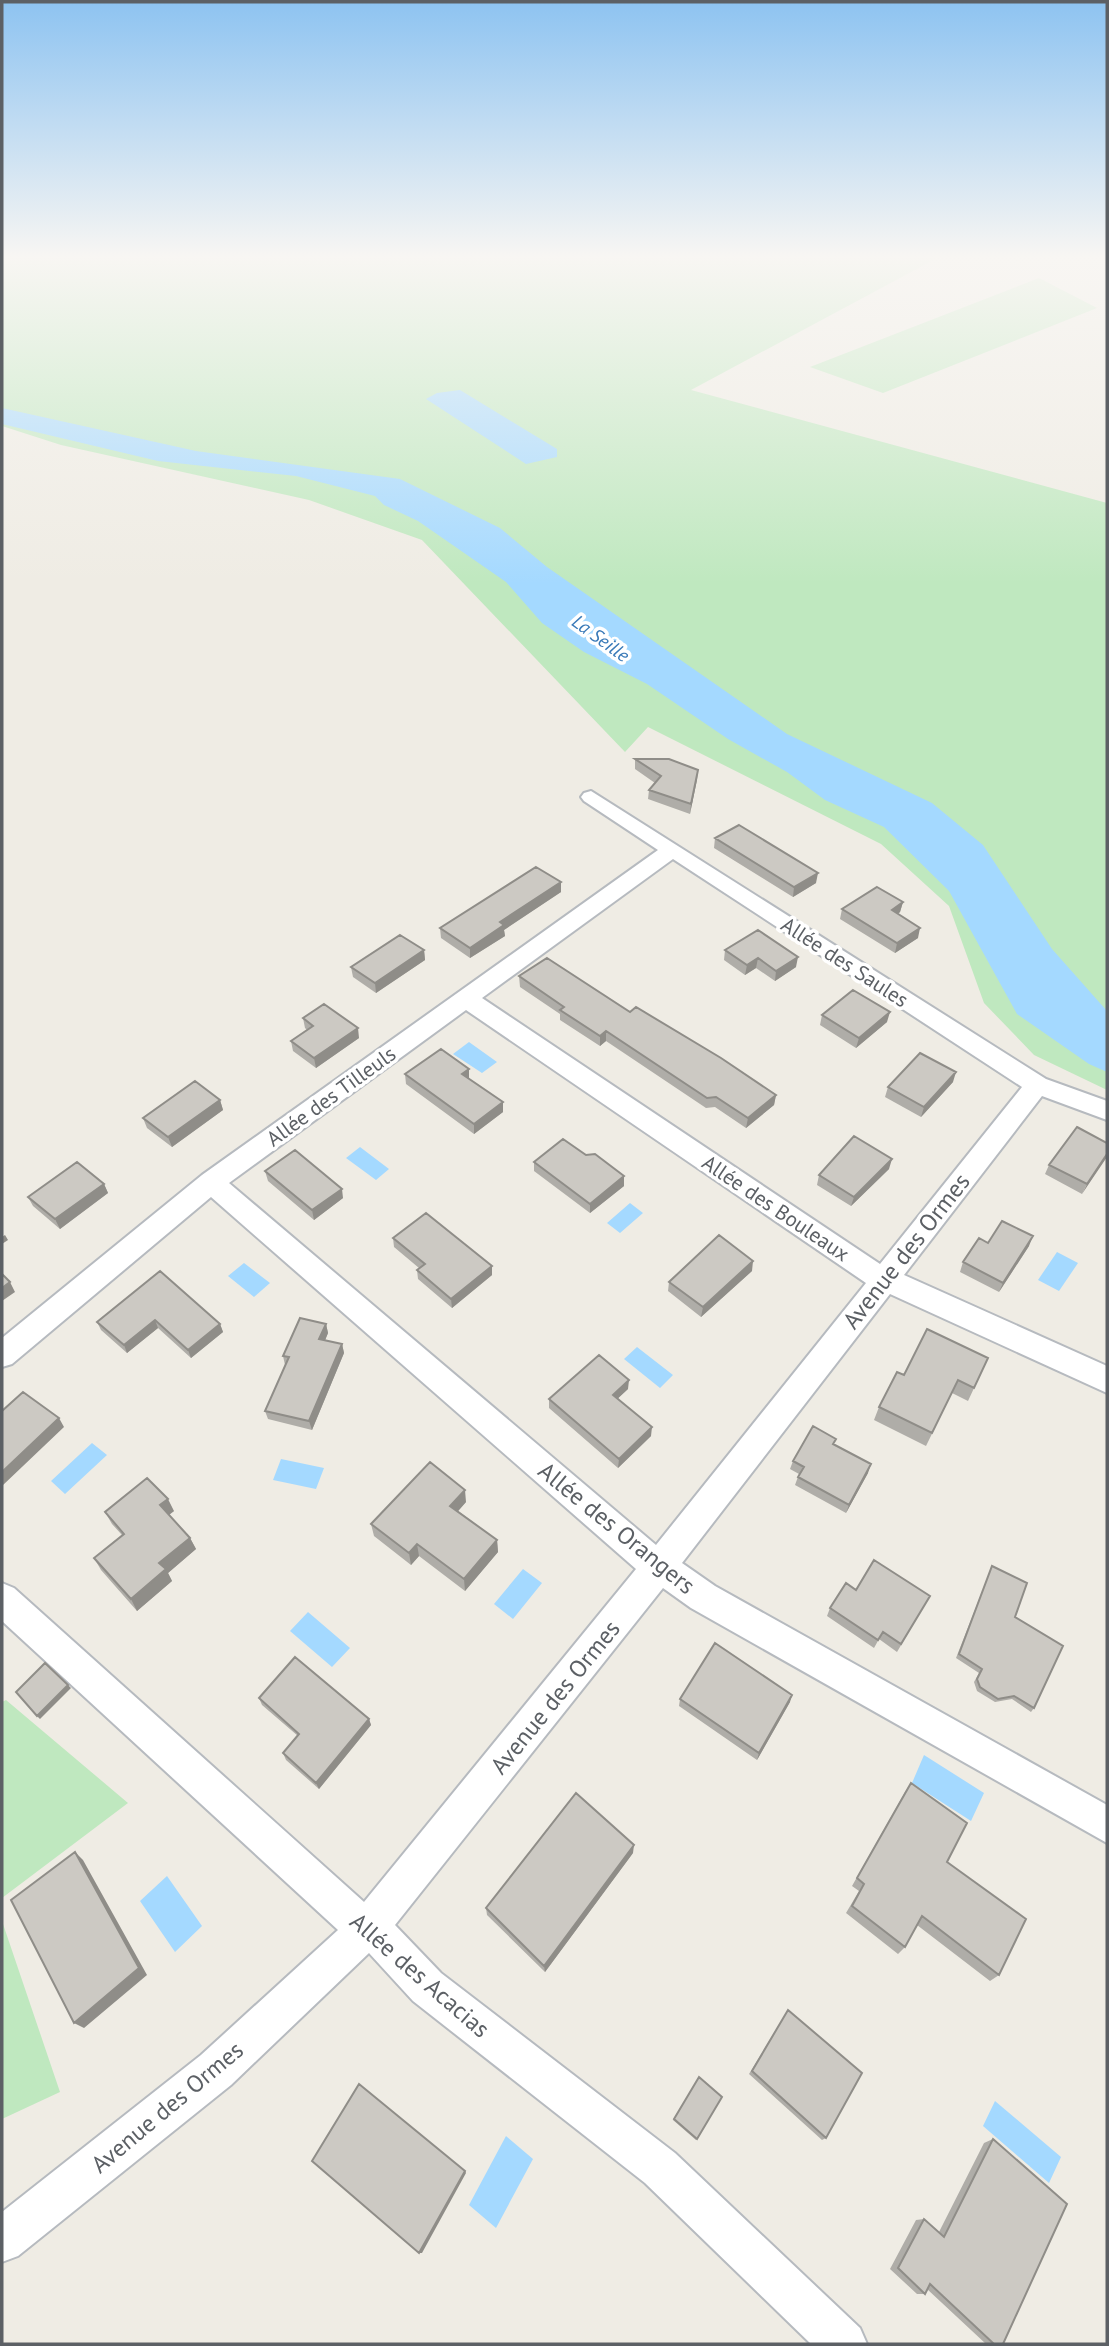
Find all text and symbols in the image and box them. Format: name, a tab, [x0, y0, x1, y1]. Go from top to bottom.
water label: La Seille	[567, 609, 635, 667]
street label: Allée des Saules	[776, 911, 914, 1013]
street label: Allée des Tilleuls	[261, 1040, 401, 1152]
street label: Allée des Bouleaux	[697, 1149, 855, 1267]
street label: Avenue des Ormes	[836, 1167, 976, 1335]
street label: Allée des Orangers	[532, 1455, 702, 1601]
street label: Avenue des Ormes	[483, 1614, 627, 1780]
street label: Allée des Acacias	[344, 1906, 496, 2044]
street label: Avenue des Ormes	[85, 2034, 249, 2180]

